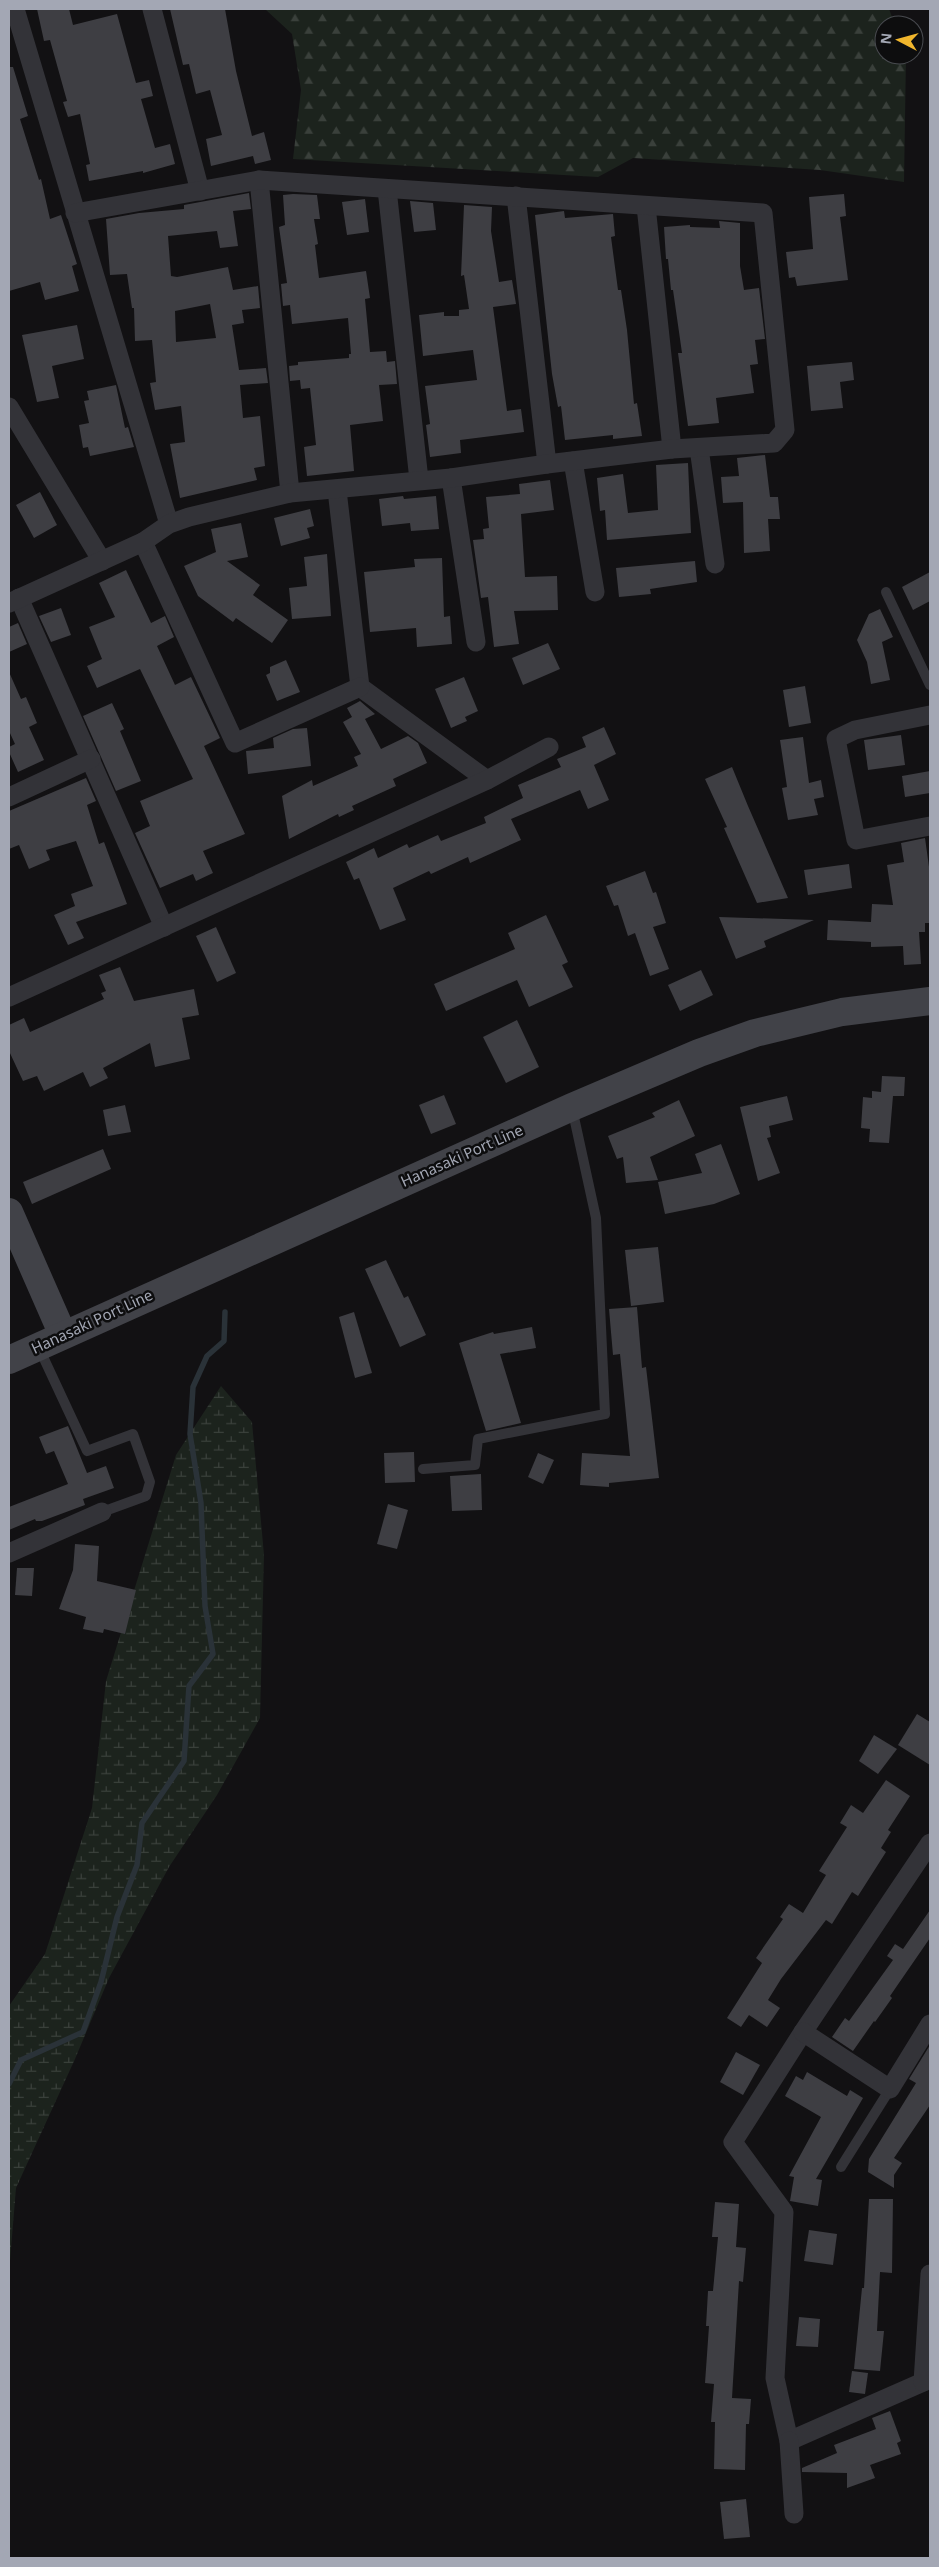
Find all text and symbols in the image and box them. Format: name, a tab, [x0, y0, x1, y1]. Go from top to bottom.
north arrow	[874, 15, 924, 65]
text: N	[876, 32, 896, 45]
street label: Hanasaki Port Line	[397, 1119, 526, 1191]
street label: Hanasaki Port Line	[28, 1284, 155, 1358]

